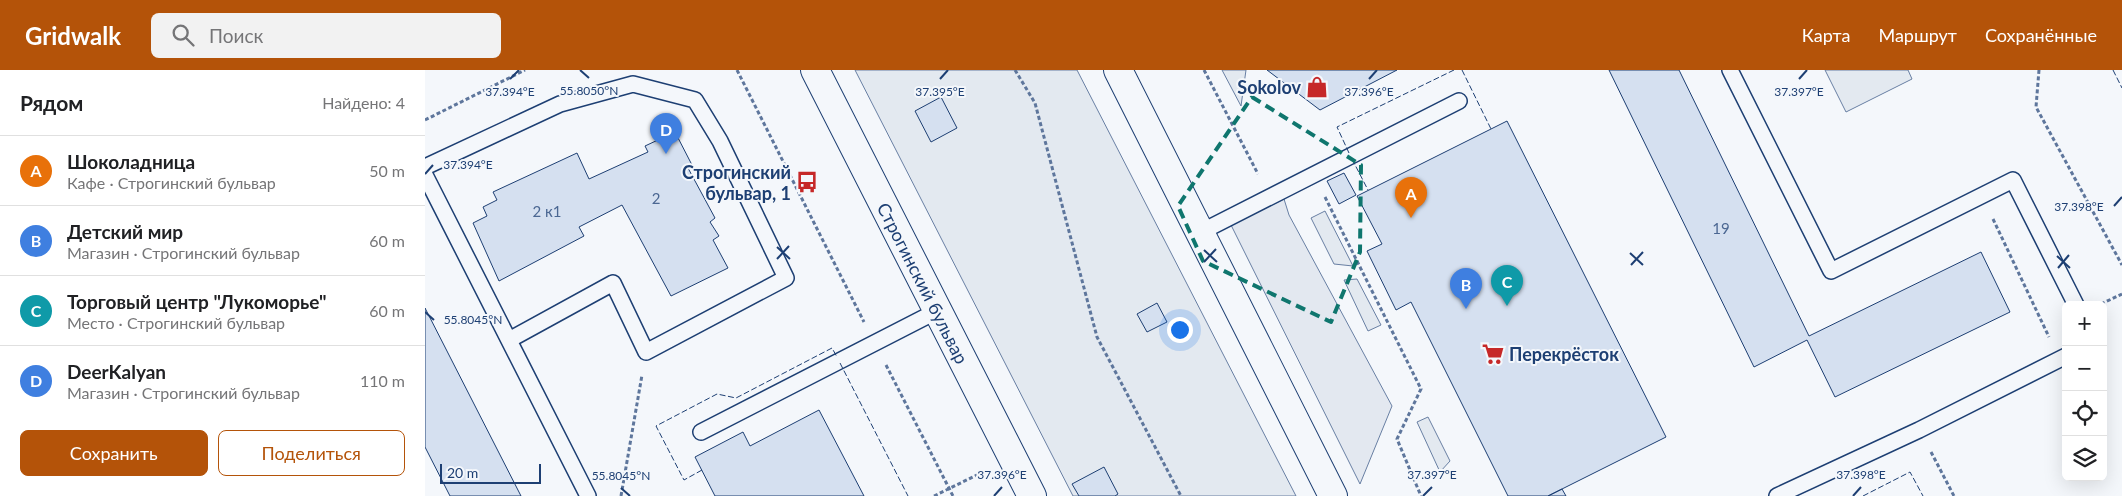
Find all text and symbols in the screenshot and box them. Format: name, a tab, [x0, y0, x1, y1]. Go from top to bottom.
search box	[151, 13, 501, 58]
text: Gridwalk	[25, 21, 121, 50]
icon: search	[169, 21, 197, 49]
text: Поиск	[209, 24, 263, 47]
text: Карта	[1802, 24, 1850, 46]
text: Маршрут	[1878, 24, 1957, 46]
text: Сохранённые	[1985, 24, 2097, 46]
shop icon: Sokolov	[1304, 74, 1330, 100]
place label: Sokolov	[1237, 76, 1301, 98]
text: 55.8050°N	[560, 83, 618, 98]
text: 37.394°E	[485, 84, 535, 99]
text: 37.395°E	[915, 84, 965, 99]
text: 37.396°E	[1344, 84, 1394, 99]
text: 37.397°E	[1774, 84, 1824, 99]
text: Рядом	[20, 90, 83, 115]
text: Найдено: 4	[322, 93, 405, 112]
pin: D	[650, 113, 682, 154]
text: Шоколадница	[67, 150, 195, 173]
text: 37.394°E	[443, 157, 493, 172]
text: A	[30, 161, 42, 180]
text: 50 m	[369, 161, 405, 180]
place label: Строгинский бульвар, 1	[682, 161, 791, 204]
bus stop icon: Строгинский бульвар, 1	[794, 169, 820, 195]
text: Кафе · Строгинский бульвар	[67, 173, 276, 192]
pin: A	[1395, 177, 1427, 218]
house number: 2	[652, 189, 660, 207]
street label: Строгинский бульвар	[873, 199, 973, 367]
text: 37.398°E	[2054, 199, 2104, 214]
house number: 2 к1	[532, 202, 562, 220]
house number: 19	[1712, 219, 1730, 237]
text: Детский мир	[67, 220, 183, 243]
text: B	[31, 231, 41, 250]
text: 60 m	[369, 231, 405, 250]
text: Магазин · Строгинский бульвар	[67, 243, 300, 262]
pin: C	[1491, 265, 1523, 306]
pin: B	[1450, 268, 1482, 309]
text: Торговый центр "Лукоморье"	[67, 290, 326, 313]
text: C	[31, 301, 41, 320]
text: 60 m	[369, 301, 405, 320]
map controls	[2062, 301, 2107, 481]
button: +	[2062, 301, 2107, 346]
text: 55.8045°N	[444, 312, 502, 327]
text: Место · Строгинский бульвар	[67, 313, 285, 332]
your location	[1167, 317, 1193, 343]
supermarket icon: Перекрёсток	[1480, 341, 1506, 367]
place label: Перекрёсток	[1509, 343, 1619, 365]
button: −	[2062, 346, 2107, 391]
text: DeerKalyan	[67, 360, 166, 383]
text: D	[30, 371, 42, 390]
text: 110 m	[360, 371, 405, 390]
text: Магазин · Строгинский бульвар	[67, 383, 300, 402]
button: locate	[2062, 391, 2107, 436]
button: Сохранить	[20, 430, 208, 476]
button: Поделиться	[218, 430, 405, 476]
button: layers	[2062, 436, 2107, 481]
scale bar	[440, 461, 541, 484]
text: 20 m	[447, 464, 478, 481]
text: 37.396°E	[977, 467, 1027, 482]
text: 37.397°E	[1407, 467, 1457, 482]
text: 37.398°E	[1836, 467, 1886, 482]
text: 55.8045°N	[592, 468, 650, 483]

